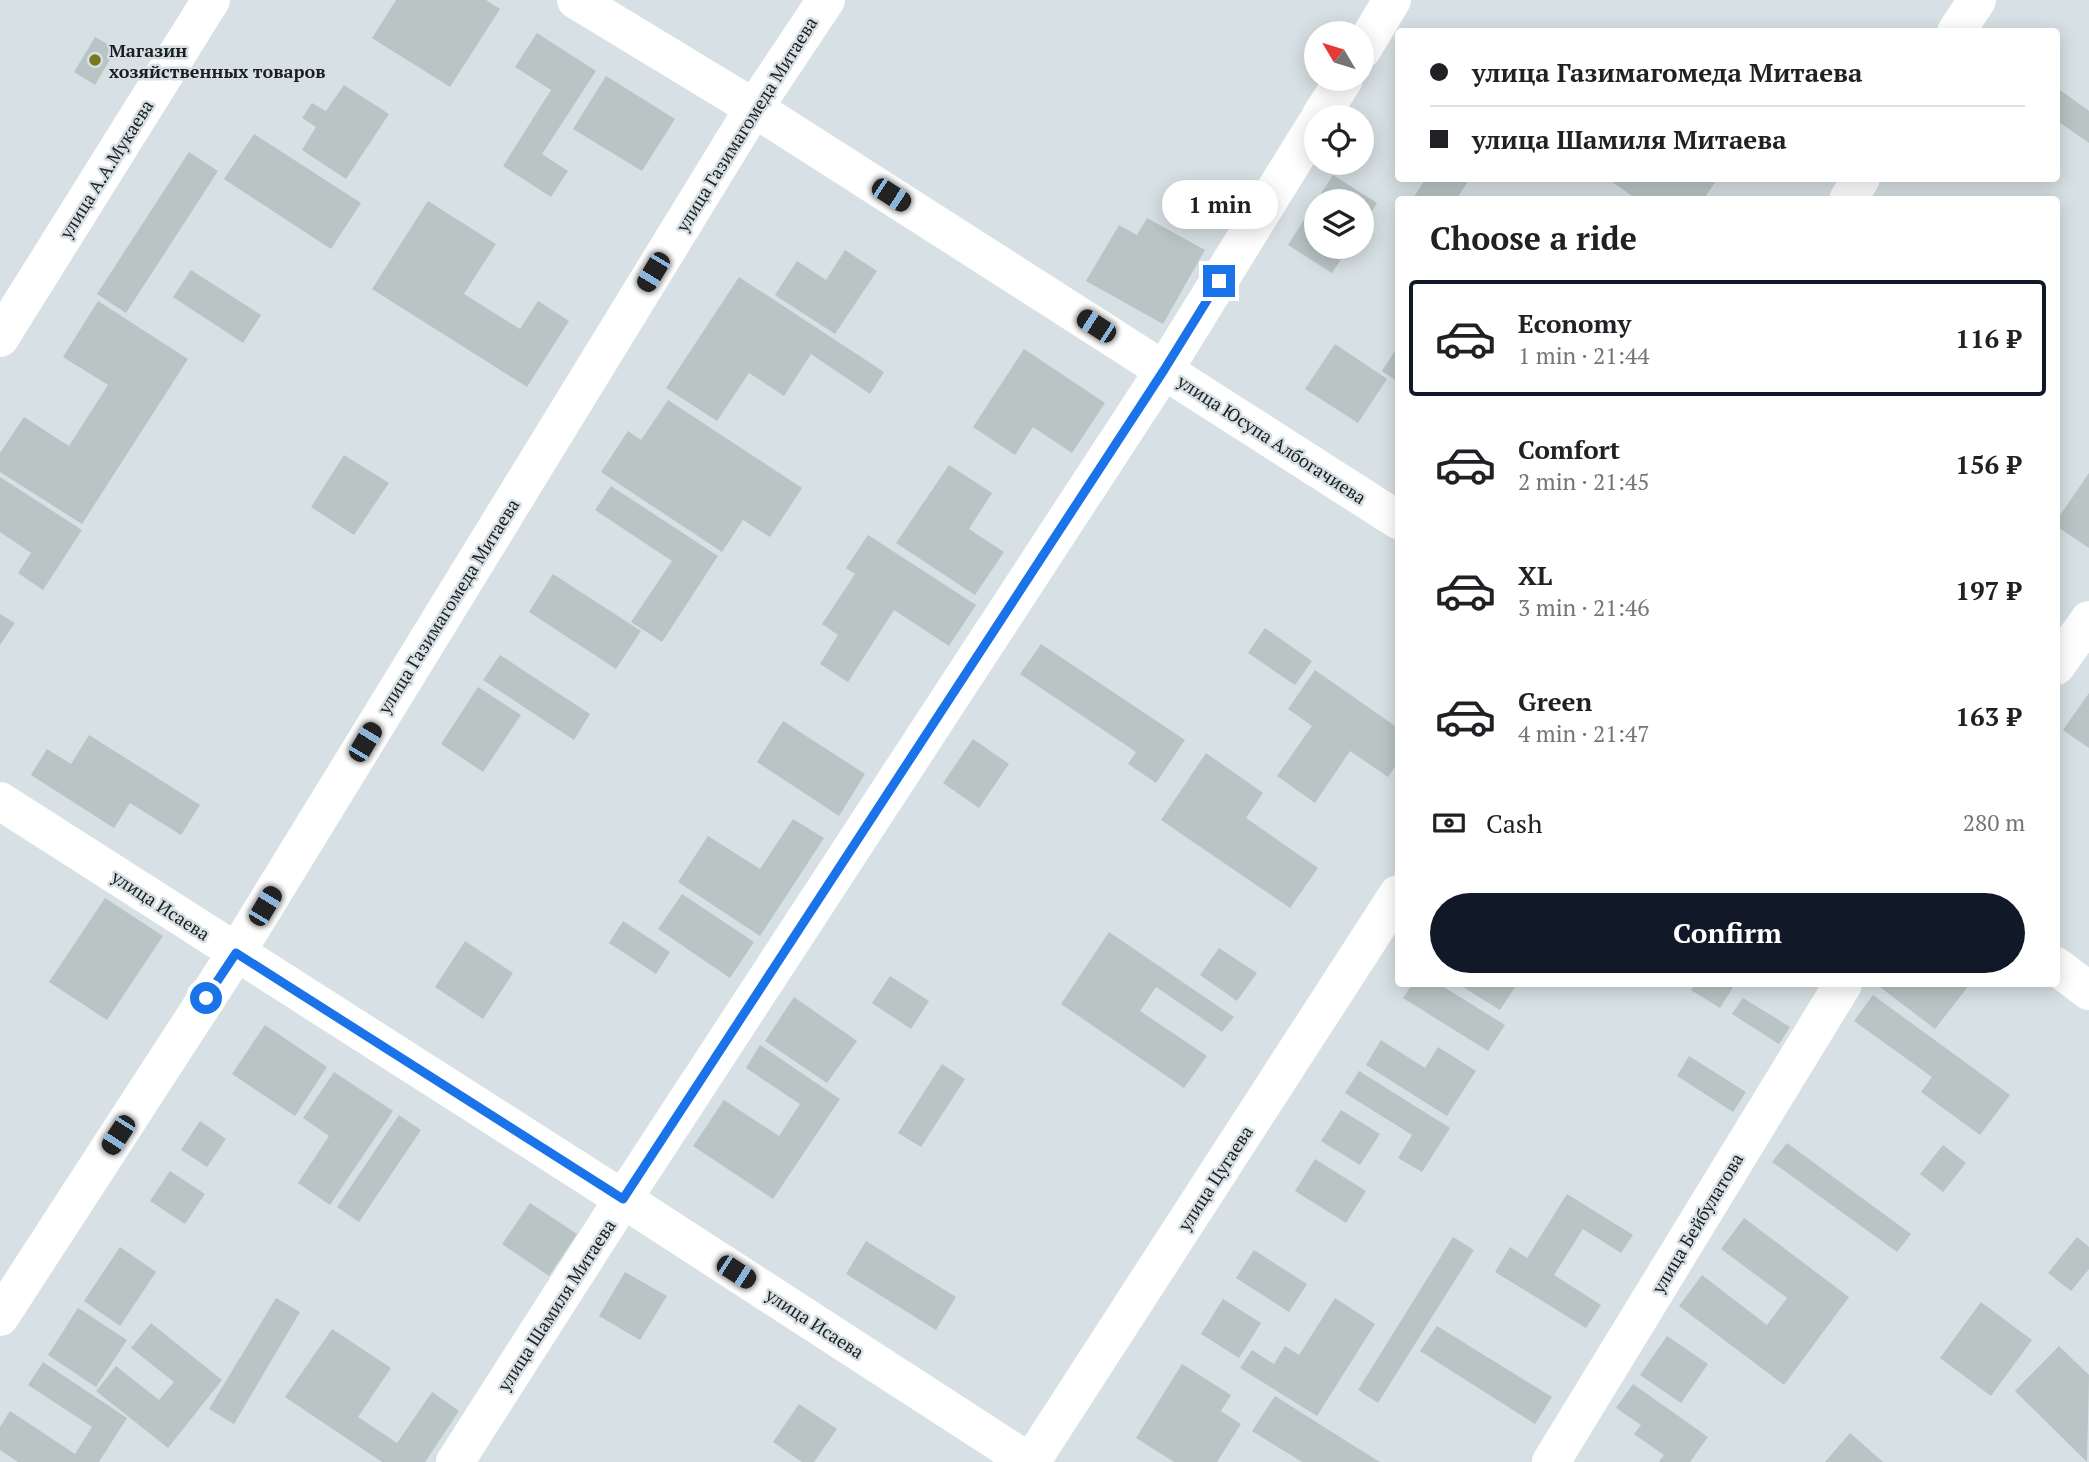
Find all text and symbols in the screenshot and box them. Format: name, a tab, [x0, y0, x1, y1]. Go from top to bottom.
street label: улица Газимагомеда Митаева	[669, 12, 822, 237]
north arrow	[1304, 21, 1374, 91]
map controls	[1304, 21, 1374, 259]
place label: Магазин хозяйственных товаров	[109, 38, 326, 83]
marker: Магазин хозяйственных товаров	[87, 52, 103, 68]
text: улица Газимагомеда Митаева	[1472, 55, 1862, 89]
street label: улица А.А.Мукаева	[53, 95, 158, 244]
button: locate	[1304, 105, 1374, 175]
text: улица Шамиля Митаева	[1472, 122, 1787, 156]
car	[868, 175, 915, 215]
callout: 1 min	[1161, 180, 1277, 229]
text: 1 min	[1189, 189, 1251, 220]
button: layers	[1304, 189, 1374, 259]
text: Choose a ride	[1430, 217, 1637, 259]
car	[634, 249, 673, 295]
route end	[1203, 265, 1235, 297]
car	[1073, 306, 1120, 346]
text: Economy	[1518, 306, 1631, 340]
icon: car	[1434, 307, 1497, 370]
text: 116 ₽	[1955, 321, 2021, 355]
text: 1 min · 21:44	[1518, 340, 1650, 371]
street label: улица Юсупа Албогачиева	[1172, 368, 1371, 509]
text: Comfort	[1518, 432, 1620, 466]
icon: car	[1434, 433, 1497, 496]
text: 156 ₽	[1955, 447, 2021, 481]
text: 2 min · 21:45	[1518, 466, 1650, 497]
street label: улица Газимагомеда Митаева	[371, 494, 524, 719]
text: XL	[1518, 558, 1552, 592]
icon: car	[1434, 559, 1497, 622]
text: 197 ₽	[1955, 573, 2021, 607]
text: 3 min · 21:46	[1518, 592, 1650, 623]
text: Green	[1518, 684, 1592, 718]
icon: car	[1434, 685, 1497, 748]
text: 163 ₽	[1955, 699, 2021, 733]
text: 4 min · 21:47	[1518, 718, 1650, 749]
car	[346, 719, 385, 765]
icon: cash	[1430, 804, 1468, 842]
text: Cash	[1486, 806, 1542, 840]
text: 280 m	[1963, 807, 2025, 838]
street label: улица Исаева	[106, 864, 215, 946]
car	[246, 883, 285, 929]
button: Confirm	[1430, 893, 2025, 973]
route start	[190, 982, 222, 1014]
car	[98, 1112, 139, 1158]
street label: улица Цугаева	[1172, 1121, 1258, 1236]
street label: улица Бейбулатова	[1645, 1149, 1748, 1298]
street label: улица Шамиля Митаева	[491, 1215, 621, 1396]
car	[713, 1252, 760, 1292]
street label: улица Исаева	[760, 1282, 869, 1364]

